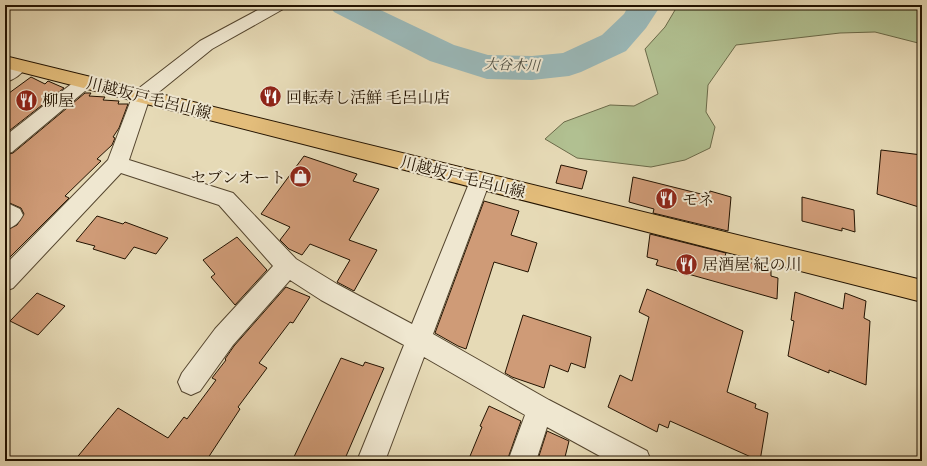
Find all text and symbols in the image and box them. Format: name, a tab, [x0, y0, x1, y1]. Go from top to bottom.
water label: 大谷木川	[484, 56, 542, 75]
street label: 川越坂戸毛呂山線	[85, 73, 213, 123]
restaurant icon: 回転寿し活鮮 毛呂山店	[257, 84, 283, 110]
restaurant icon: 柳屋	[14, 87, 40, 113]
place label: 回転寿し活鮮 毛呂山店	[286, 88, 449, 107]
place label: 柳屋	[42, 91, 74, 110]
street label: 川越坂戸毛呂山線	[399, 152, 527, 202]
shop icon: セブンオート	[288, 164, 314, 190]
place label: セブンオート	[191, 168, 286, 187]
restaurant icon: モネ	[654, 186, 680, 212]
place label: モネ	[682, 190, 714, 209]
restaurant icon: 居酒屋 紀の川	[673, 251, 699, 277]
place label: 居酒屋 紀の川	[702, 255, 801, 274]

